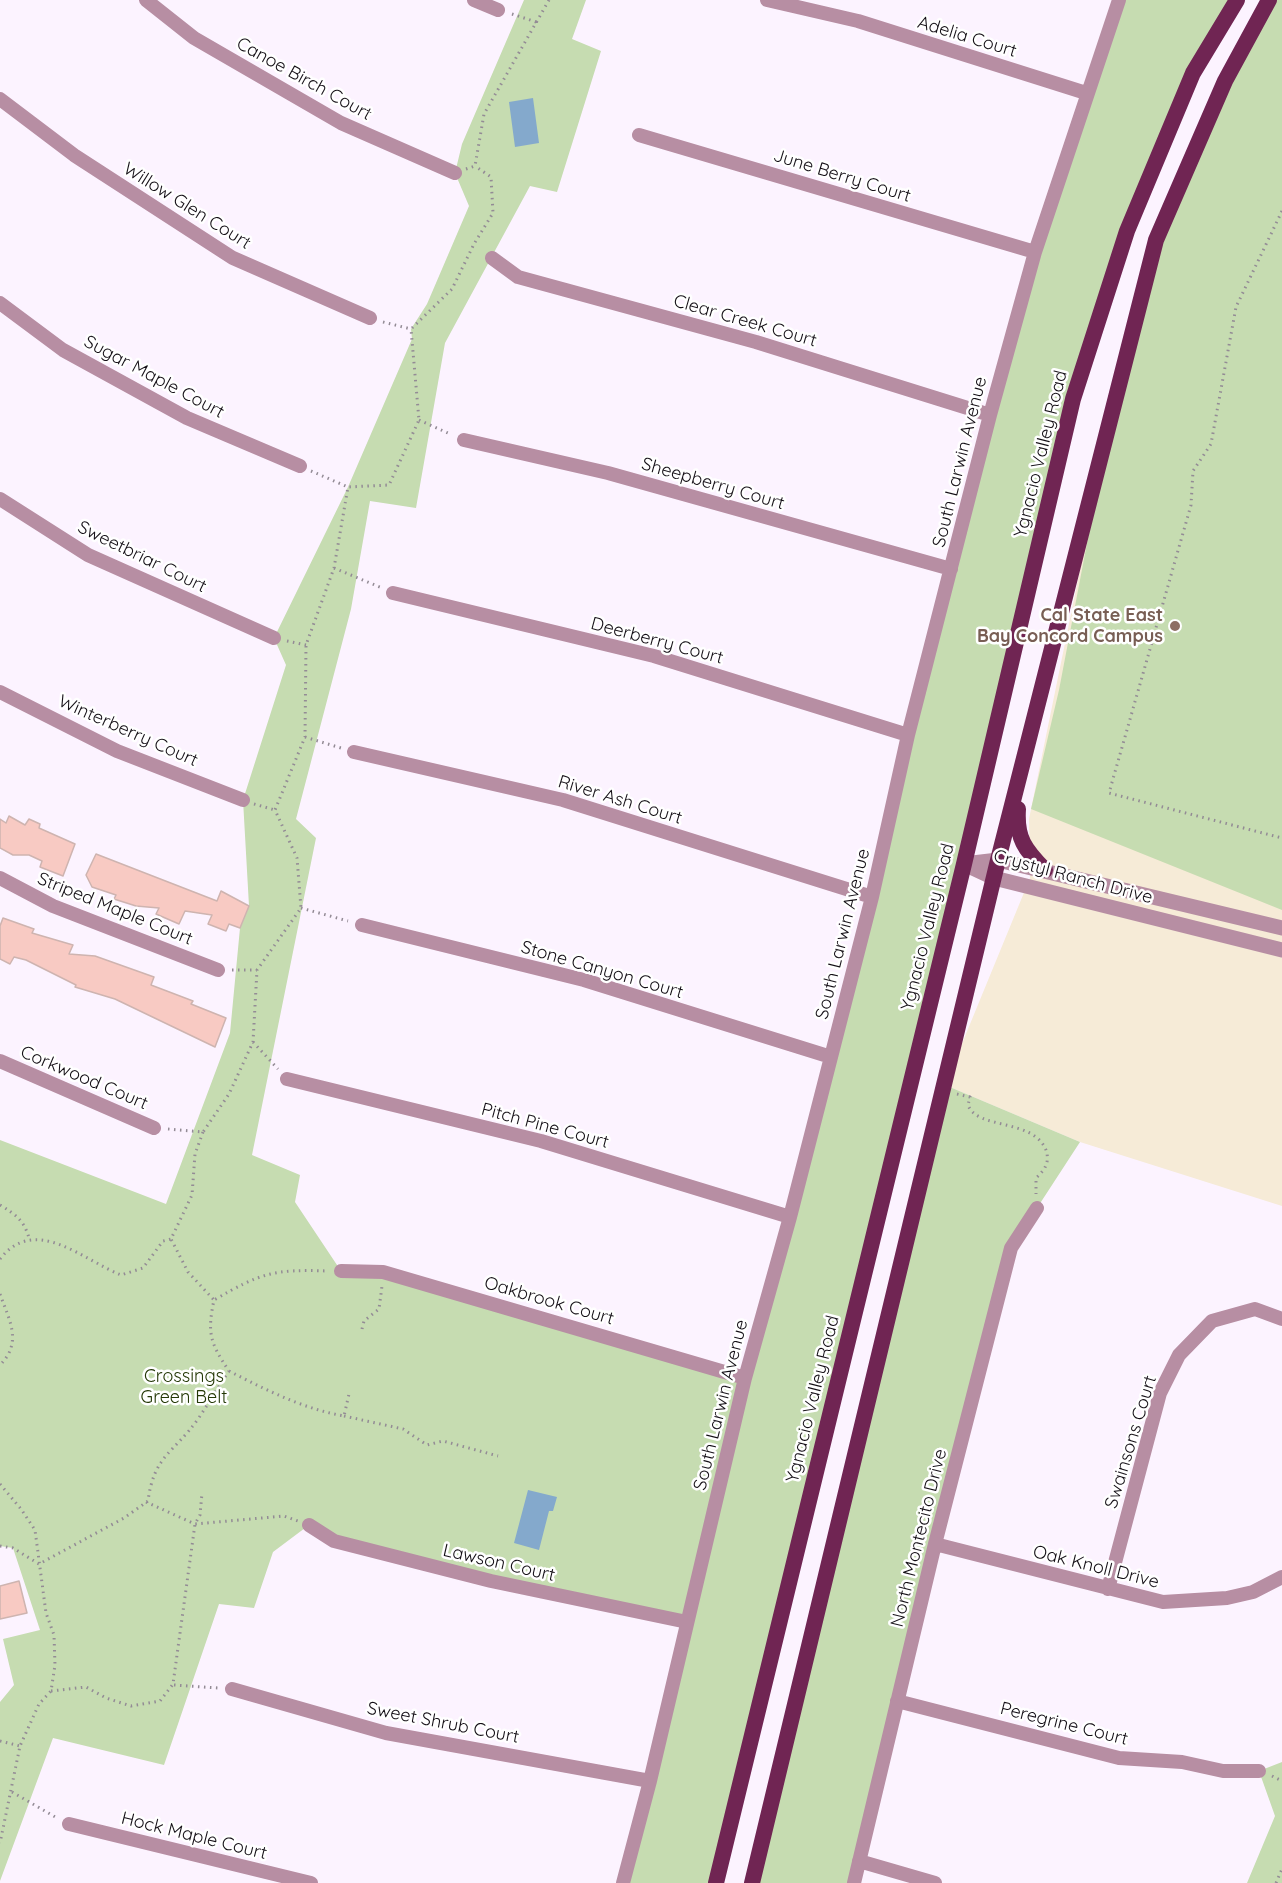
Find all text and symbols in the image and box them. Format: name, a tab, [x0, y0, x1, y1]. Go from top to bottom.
street label: Adelia Court	[915, 12, 1019, 62]
street label: Canoe Birch Court	[233, 33, 375, 125]
street label: June Berry Court	[771, 145, 913, 207]
street label: Willow Glen Court	[119, 158, 255, 254]
street label: Clear Creek Court	[671, 290, 819, 352]
street label: Sugar Maple Court	[80, 331, 228, 423]
street label: Ygnacio Valley Road	[1010, 368, 1072, 540]
street label: South Larwin Avenue	[928, 374, 992, 550]
street label: Sheepberry Court	[639, 453, 787, 515]
street label: Sweetbriar Court	[74, 517, 210, 597]
place label: Cal State East Bay Concord Campus	[977, 605, 1163, 648]
street label: Deerberry Court	[588, 613, 726, 669]
marker: Cal State East Bay Concord Campus	[1168, 619, 1182, 633]
street label: Winterberry Court	[55, 690, 201, 772]
street label: River Ash Court	[555, 771, 685, 829]
street label: Ygnacio Valley Road	[897, 841, 959, 1013]
street label: Crystyl Ranch Drive	[991, 845, 1155, 909]
street label: South Larwin Avenue	[811, 846, 875, 1022]
street label: Striped Maple Court	[34, 868, 196, 950]
street label: Stone Canyon Court	[518, 937, 686, 1003]
street label: Corkwood Court	[17, 1041, 151, 1115]
street label: Pitch Pine Court	[479, 1099, 611, 1153]
street label: Oakbrook Court	[482, 1272, 616, 1330]
street label: Ygnacio Valley Road	[782, 1313, 844, 1485]
street label: South Larwin Avenue	[689, 1317, 753, 1493]
park label: Crossings Green Belt	[141, 1366, 227, 1408]
street label: Swainsons Court	[1101, 1373, 1161, 1511]
street label: North Montecito Drive	[886, 1447, 952, 1629]
street label: Lawson Court	[441, 1540, 557, 1586]
street label: Oak Knoll Drive	[1031, 1541, 1161, 1593]
street label: Sweet Shrub Court	[365, 1698, 521, 1748]
street label: Peregrine Court	[998, 1698, 1130, 1750]
street label: Hock Maple Court	[119, 1807, 269, 1865]

